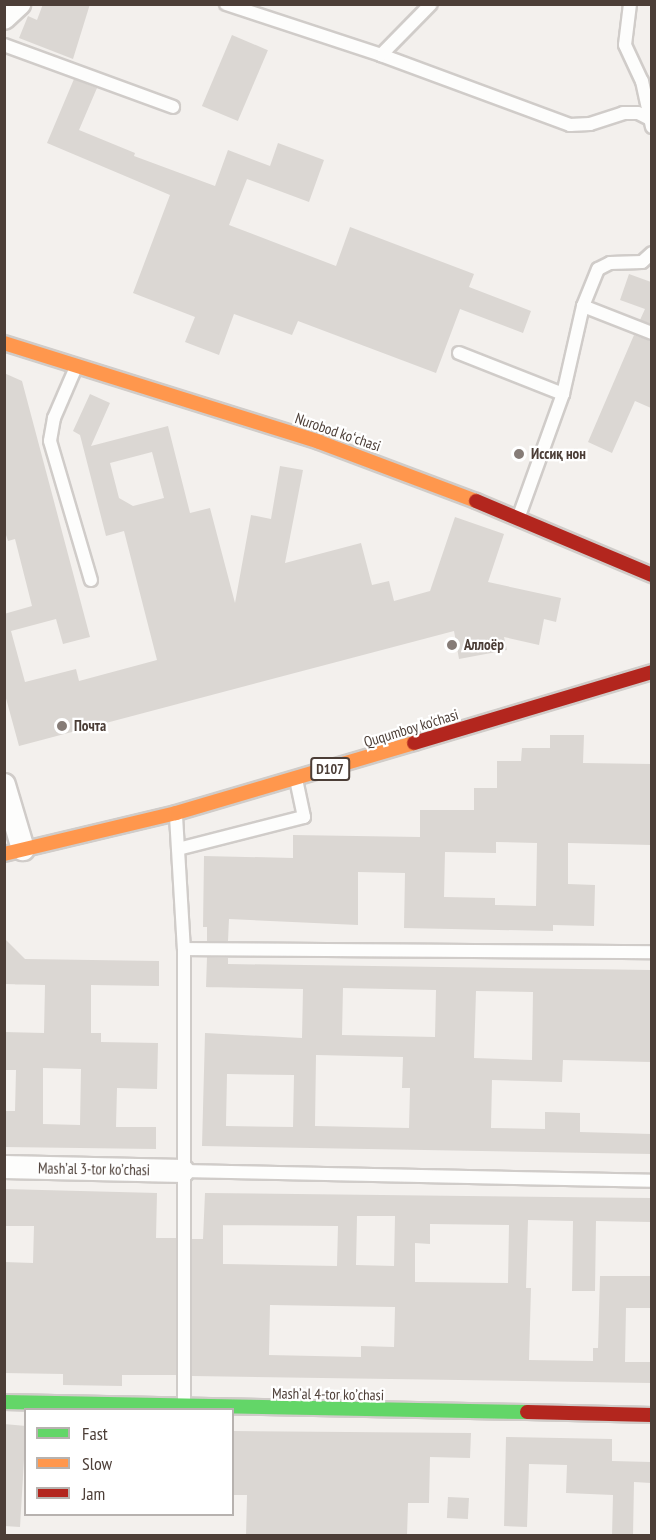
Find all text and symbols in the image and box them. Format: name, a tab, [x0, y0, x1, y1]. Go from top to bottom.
street label: Nurobod koʻchasi	[293, 409, 383, 455]
place label: Иссиқ нон	[531, 445, 586, 463]
marker: Иссиқ нон	[512, 447, 526, 461]
place label: Аллоёр	[464, 636, 504, 654]
marker: Аллоёр	[445, 638, 459, 652]
street label: Ququmboy ko'chasi	[361, 705, 461, 751]
place label: Почта	[74, 717, 106, 735]
marker: Почта	[55, 719, 69, 733]
road number: D107	[309, 758, 351, 780]
street label: Mashʼal 3-tor koʼchasi	[38, 1159, 150, 1179]
street label: Mashʼal 4-tor koʼchasi	[272, 1384, 384, 1404]
legend	[24, 1408, 234, 1516]
text: Fast	[82, 1422, 108, 1445]
text: Slow	[82, 1452, 112, 1475]
text: Jam	[82, 1482, 105, 1505]

